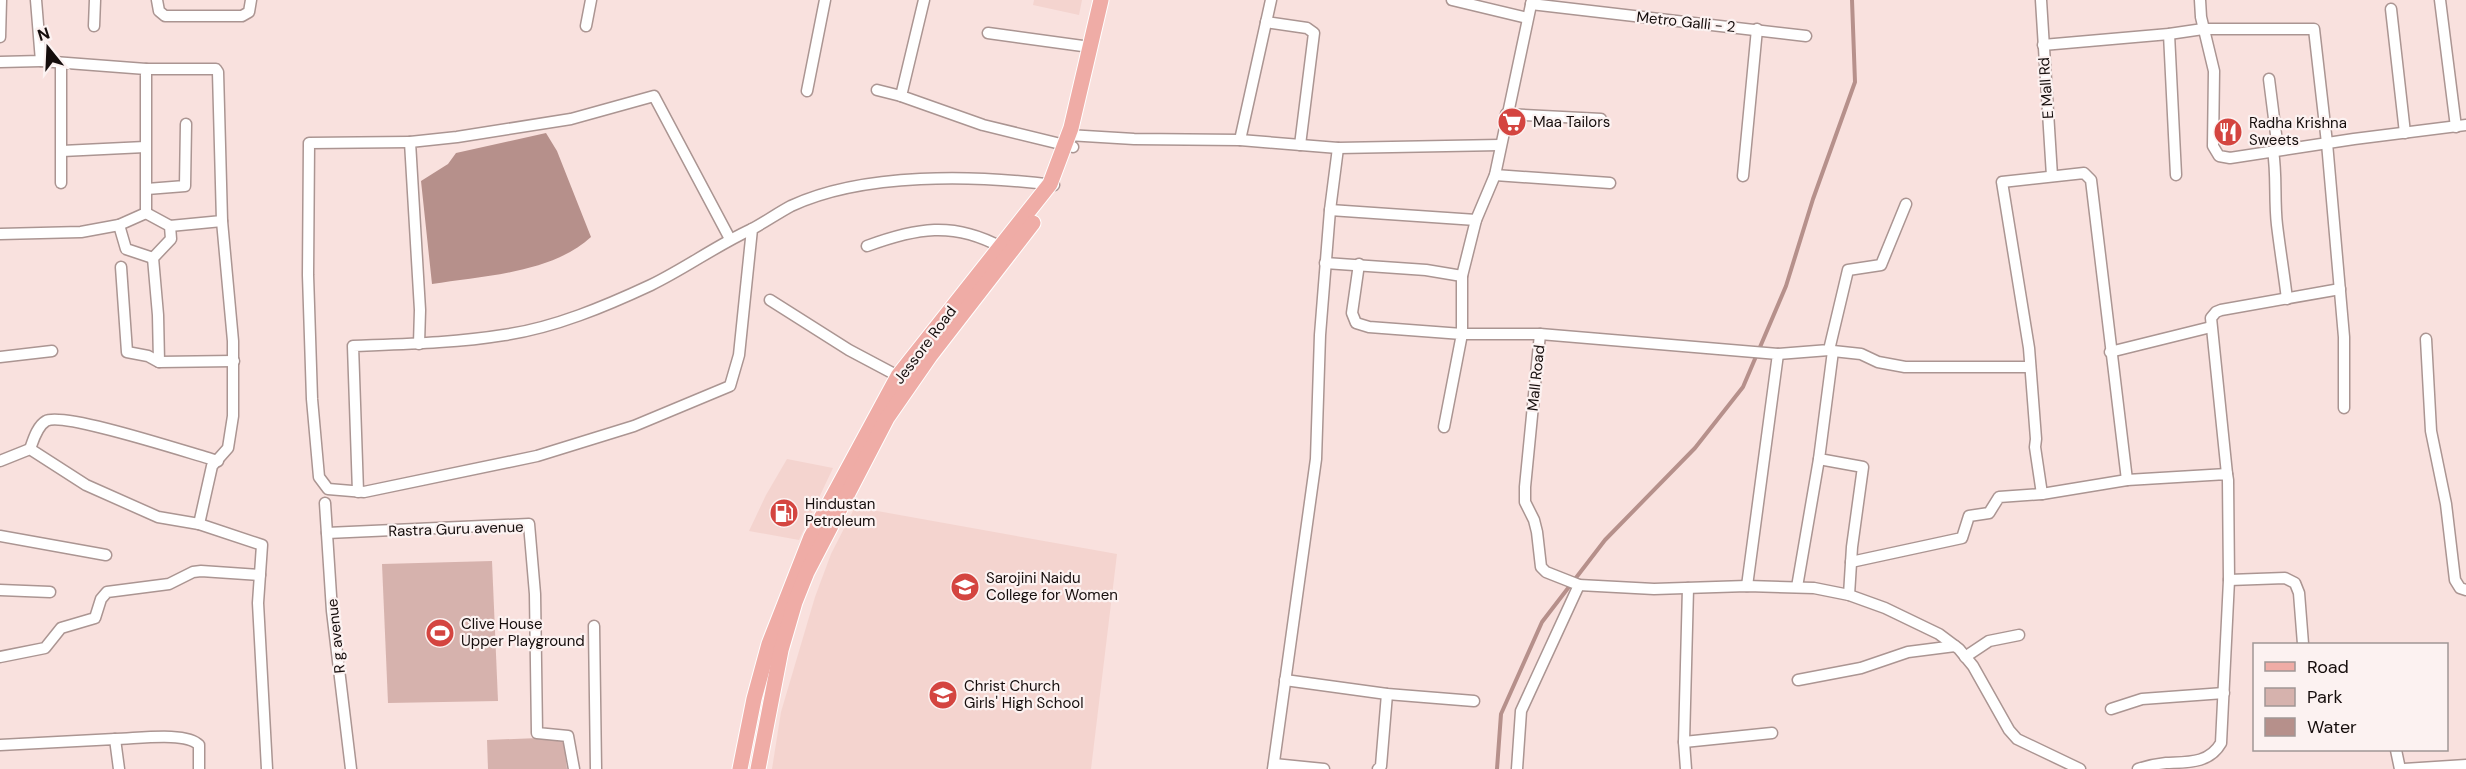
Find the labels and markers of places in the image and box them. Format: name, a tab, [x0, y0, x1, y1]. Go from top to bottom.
supermarket icon: Maa Tailors	[1496, 106, 1528, 138]
place label: Maa Tailors	[1533, 112, 1610, 132]
place label: Radha Krishna Sweets	[2249, 113, 2347, 150]
restaurant icon: Radha Krishna Sweets	[2212, 116, 2244, 148]
place label: Hindustan Petroleum	[805, 494, 875, 531]
fuel station icon: Hindustan Petroleum	[768, 497, 800, 529]
place label: Sarojini Naidu College for Women	[986, 568, 1118, 605]
school or university icon: Sarojini Naidu College for Women	[949, 571, 981, 603]
place label: Clive House Upper Playground	[461, 614, 585, 651]
sports icon: Clive House Upper Playground	[424, 617, 456, 649]
place label: Christ Church Girls' High School	[964, 676, 1084, 713]
school or university icon: Christ Church Girls' High School	[927, 679, 959, 711]

